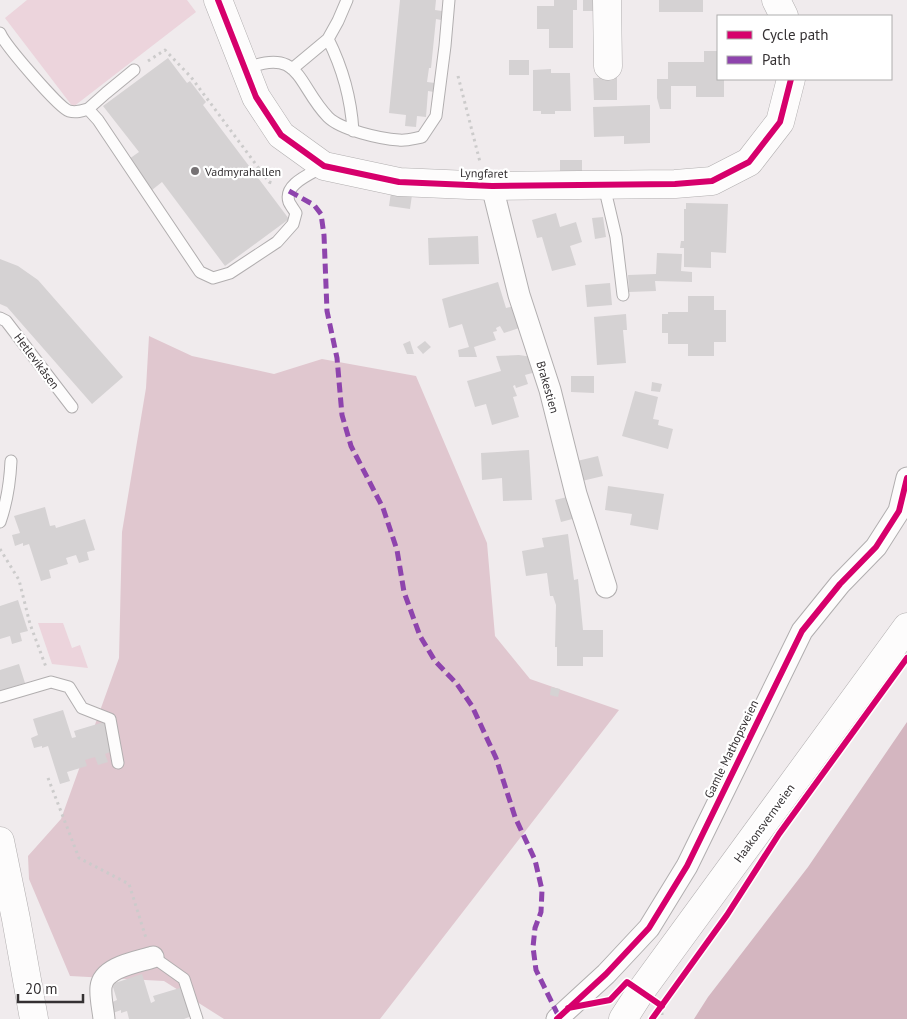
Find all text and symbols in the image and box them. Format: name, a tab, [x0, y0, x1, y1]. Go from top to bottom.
legend	[717, 15, 892, 80]
text: Cycle path	[762, 25, 828, 44]
text: Path	[762, 50, 791, 69]
place label: Vadmyrahallen	[204, 164, 281, 179]
marker: Vadmyrahallen	[189, 165, 201, 177]
street label: Lyngfaret	[460, 165, 508, 181]
street label: Hetlevikåsen	[11, 330, 63, 392]
street label: Brakestien	[533, 359, 563, 415]
street label: Gamle Mathopsveien	[701, 697, 761, 801]
street label: Haakonsvernveien	[730, 781, 798, 865]
scale bar	[18, 972, 82, 1004]
text: 20 m	[25, 979, 58, 998]

